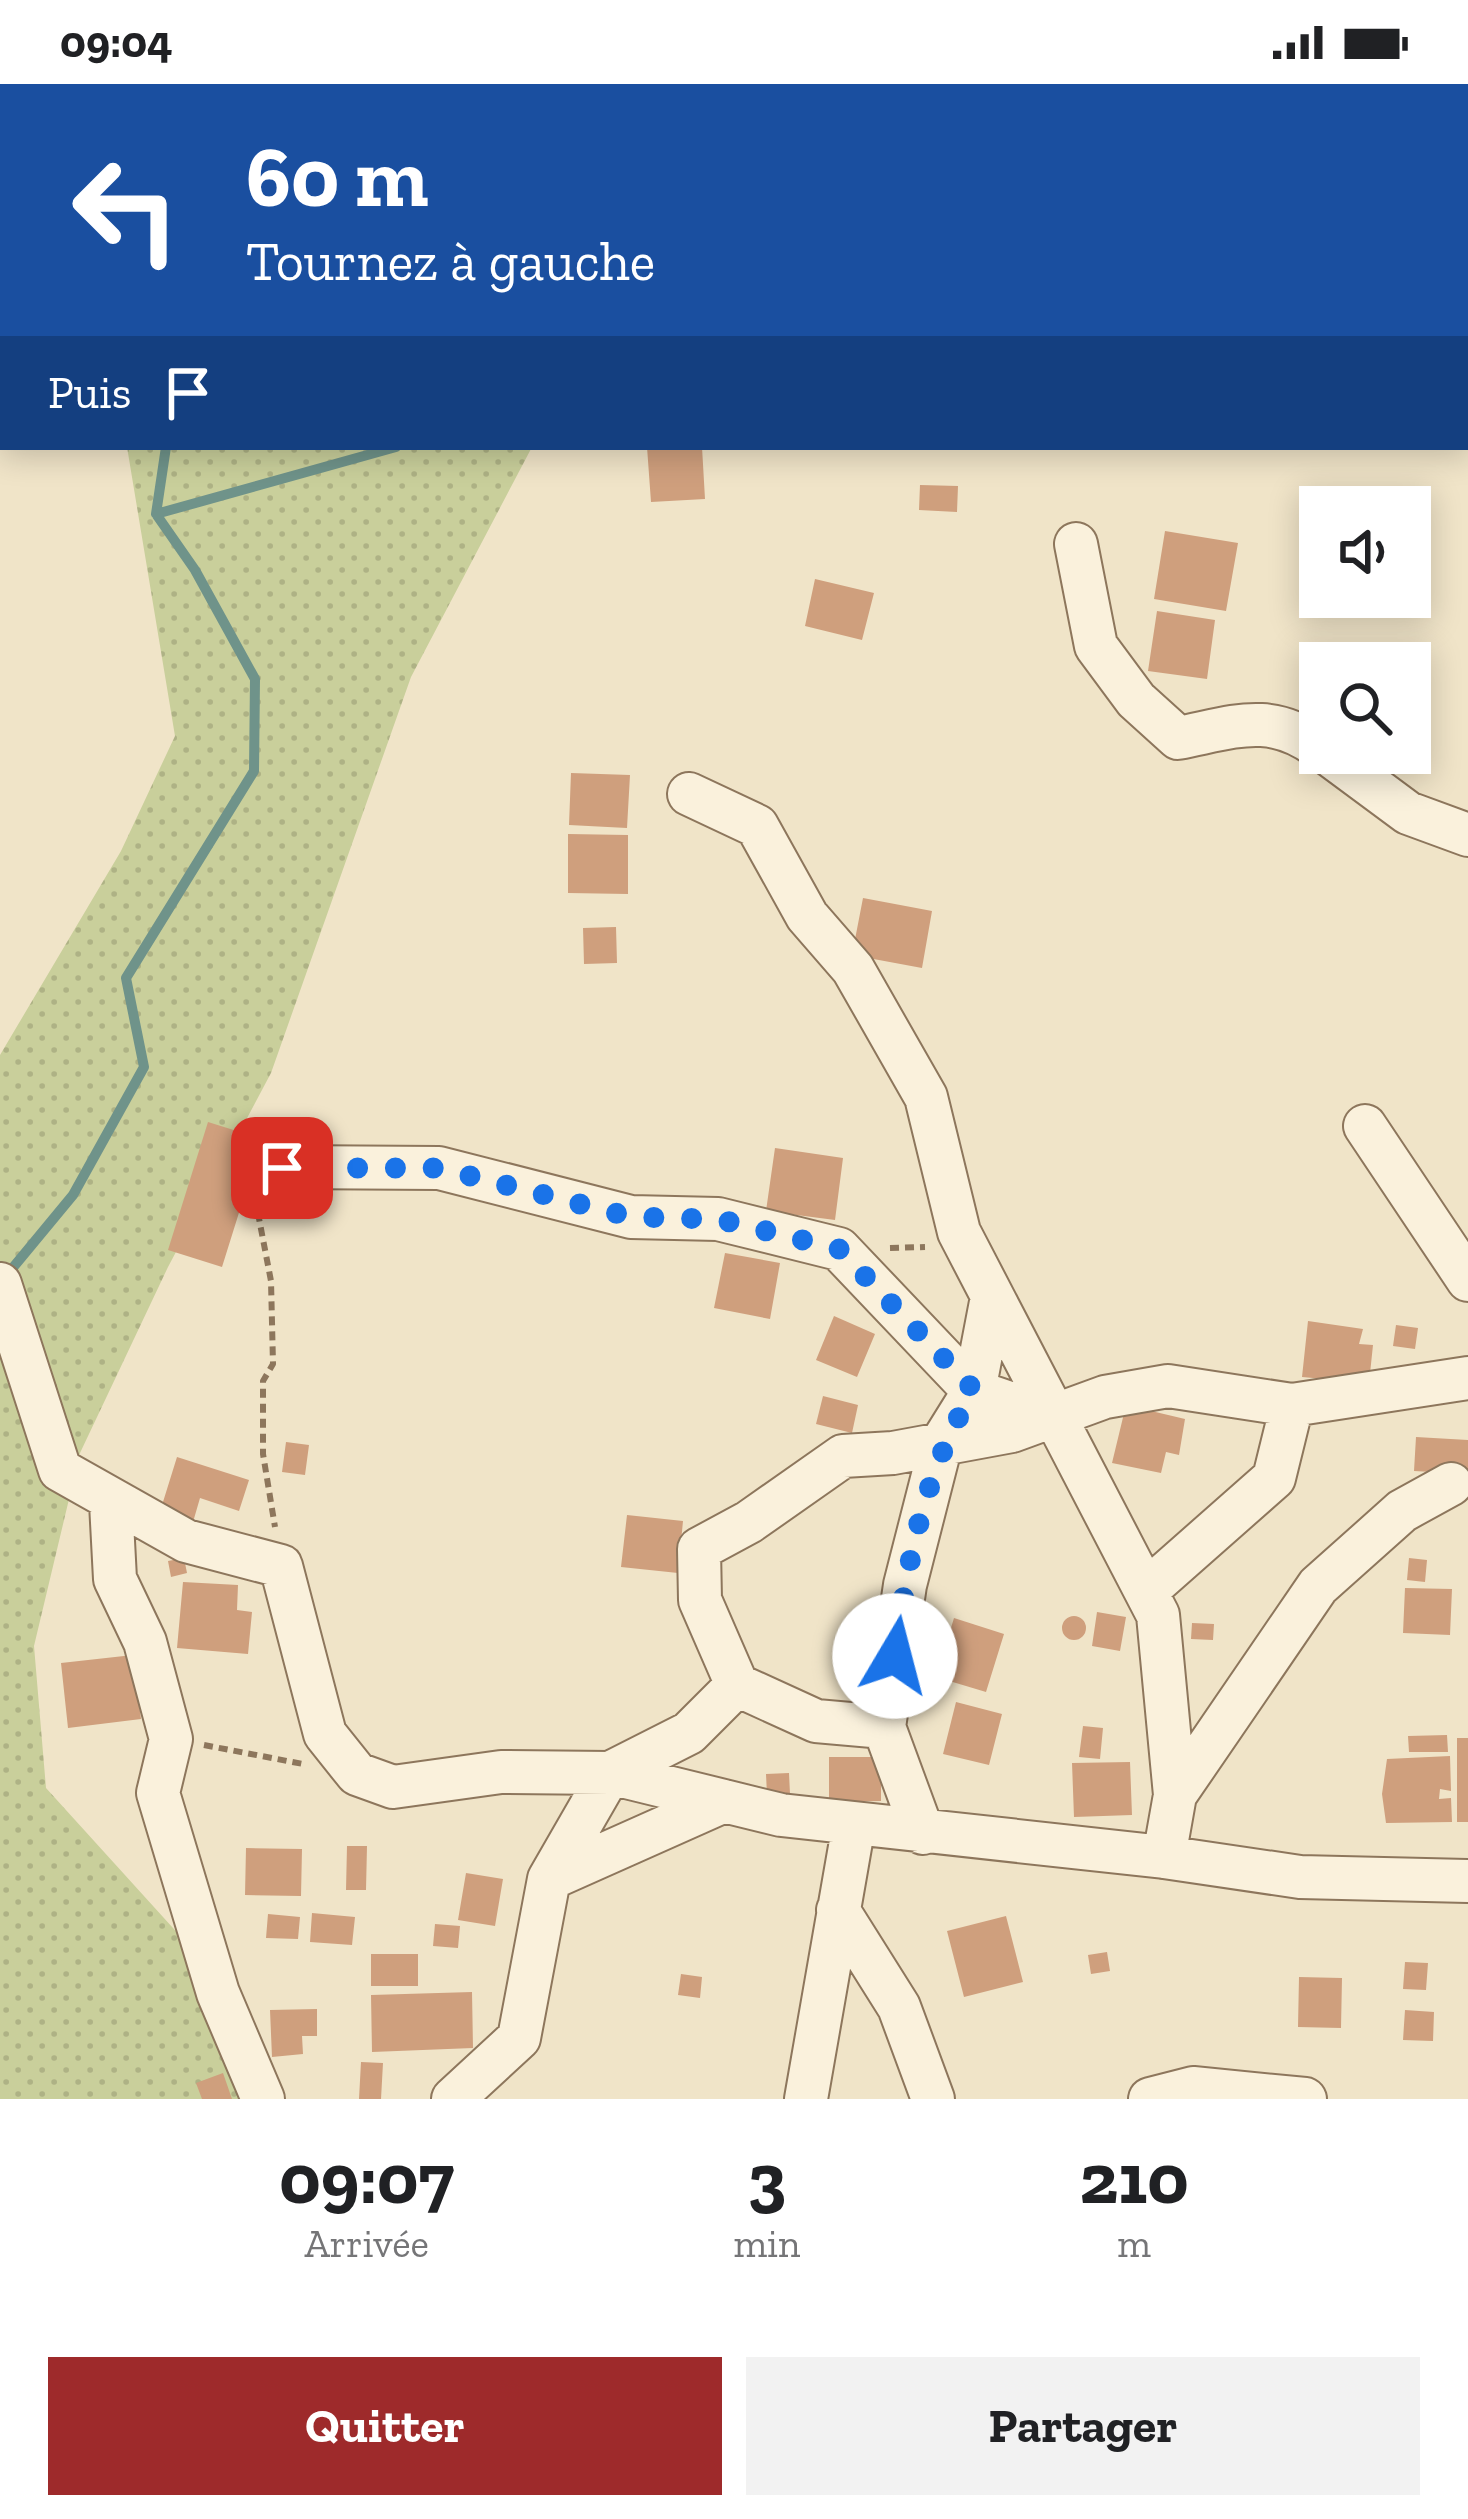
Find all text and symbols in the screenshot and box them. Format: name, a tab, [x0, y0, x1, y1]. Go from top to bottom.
text: 09:04	[60, 15, 173, 69]
text: 60 m	[246, 127, 429, 228]
icon: left	[48, 132, 204, 288]
text: Tournez à gauche	[246, 229, 655, 294]
icon: arrive	[155, 360, 221, 426]
text: Puis	[48, 366, 131, 420]
map controls	[1299, 486, 1431, 774]
button: sound	[1299, 486, 1431, 618]
button: search	[1299, 642, 1431, 774]
pin	[231, 1117, 333, 1219]
icon: arrive	[249, 1135, 315, 1201]
position arrow	[832, 1593, 958, 1719]
text: 09:07	[279, 2135, 454, 2221]
text: 3	[748, 2135, 786, 2221]
text: 210	[1080, 2135, 1189, 2221]
text: Arrivée	[305, 2220, 429, 2267]
text: min	[733, 2220, 800, 2267]
text: m	[1117, 2220, 1151, 2267]
button: Quitter	[48, 2357, 722, 2495]
button: Partager	[746, 2357, 1420, 2495]

